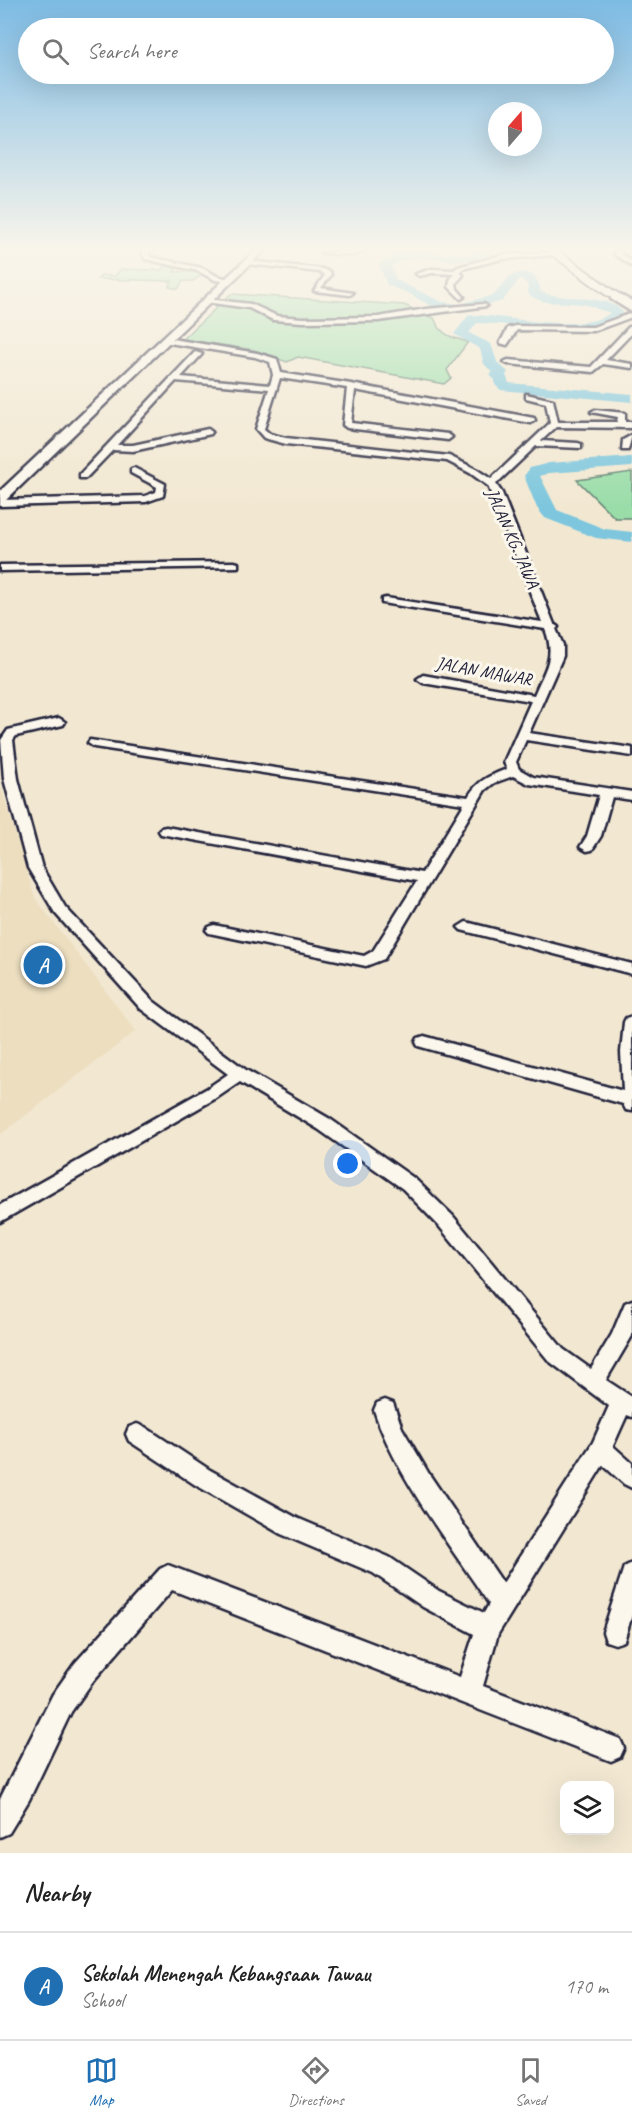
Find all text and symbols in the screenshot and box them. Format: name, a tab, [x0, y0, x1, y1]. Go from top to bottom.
search box	[18, 18, 614, 84]
icon: search	[39, 35, 72, 68]
text: Search here	[87, 37, 177, 65]
north arrow	[488, 102, 542, 156]
street label: JALAN KG. JAWA	[481, 484, 545, 592]
street label: JALAN MAWAR	[433, 652, 535, 690]
pin: A	[24, 942, 63, 988]
your location	[333, 1149, 362, 1178]
map controls	[560, 1781, 614, 1835]
button: layers	[560, 1781, 614, 1835]
text: Nearby	[24, 1876, 89, 1909]
text: Sekolah Menengah Kebangsaan Tawau	[81, 1960, 370, 1988]
text: A	[38, 1974, 49, 1999]
text: 170 m	[565, 1974, 608, 1999]
text: School	[81, 1988, 124, 2013]
tab: Map	[85, 2054, 118, 2110]
tab: Directions	[288, 2054, 344, 2110]
tab: Saved	[514, 2054, 547, 2110]

